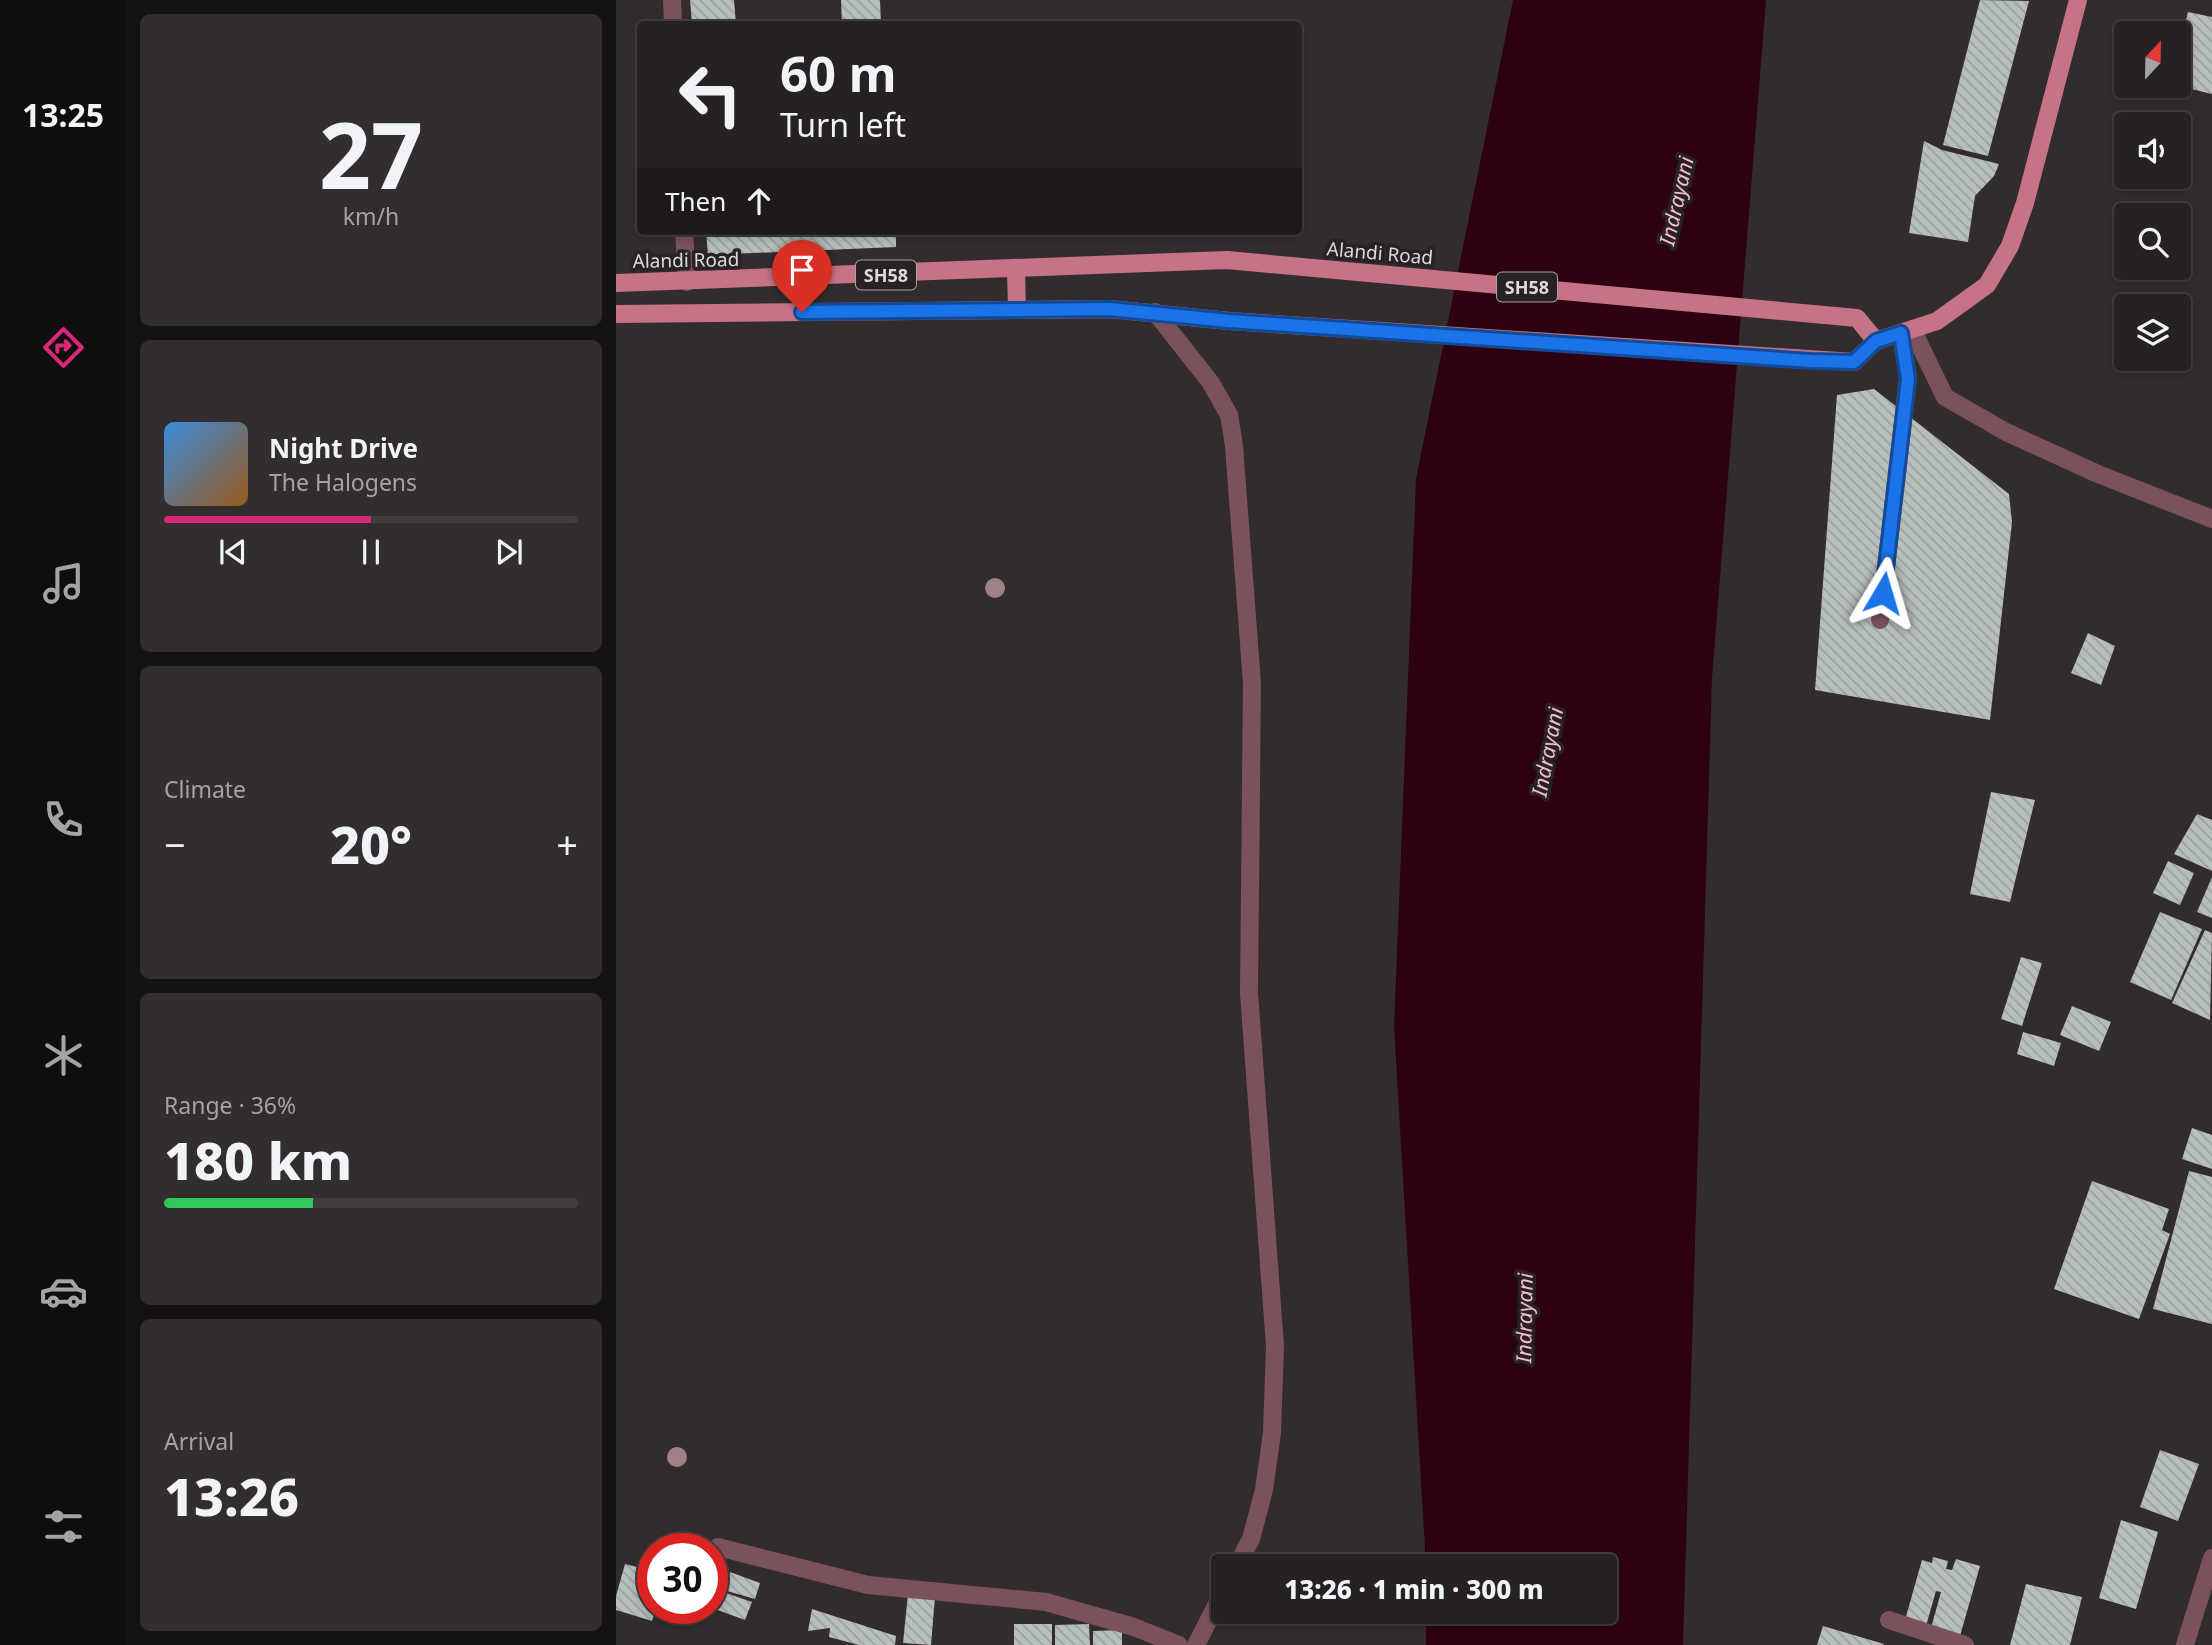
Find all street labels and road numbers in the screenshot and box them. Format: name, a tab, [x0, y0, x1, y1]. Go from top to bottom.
street label: Alandi Road	[1326, 235, 1434, 271]
street label: Alandi Road	[632, 246, 740, 274]
road number: SH58	[856, 260, 916, 290]
road number: SH58	[1497, 272, 1557, 302]

